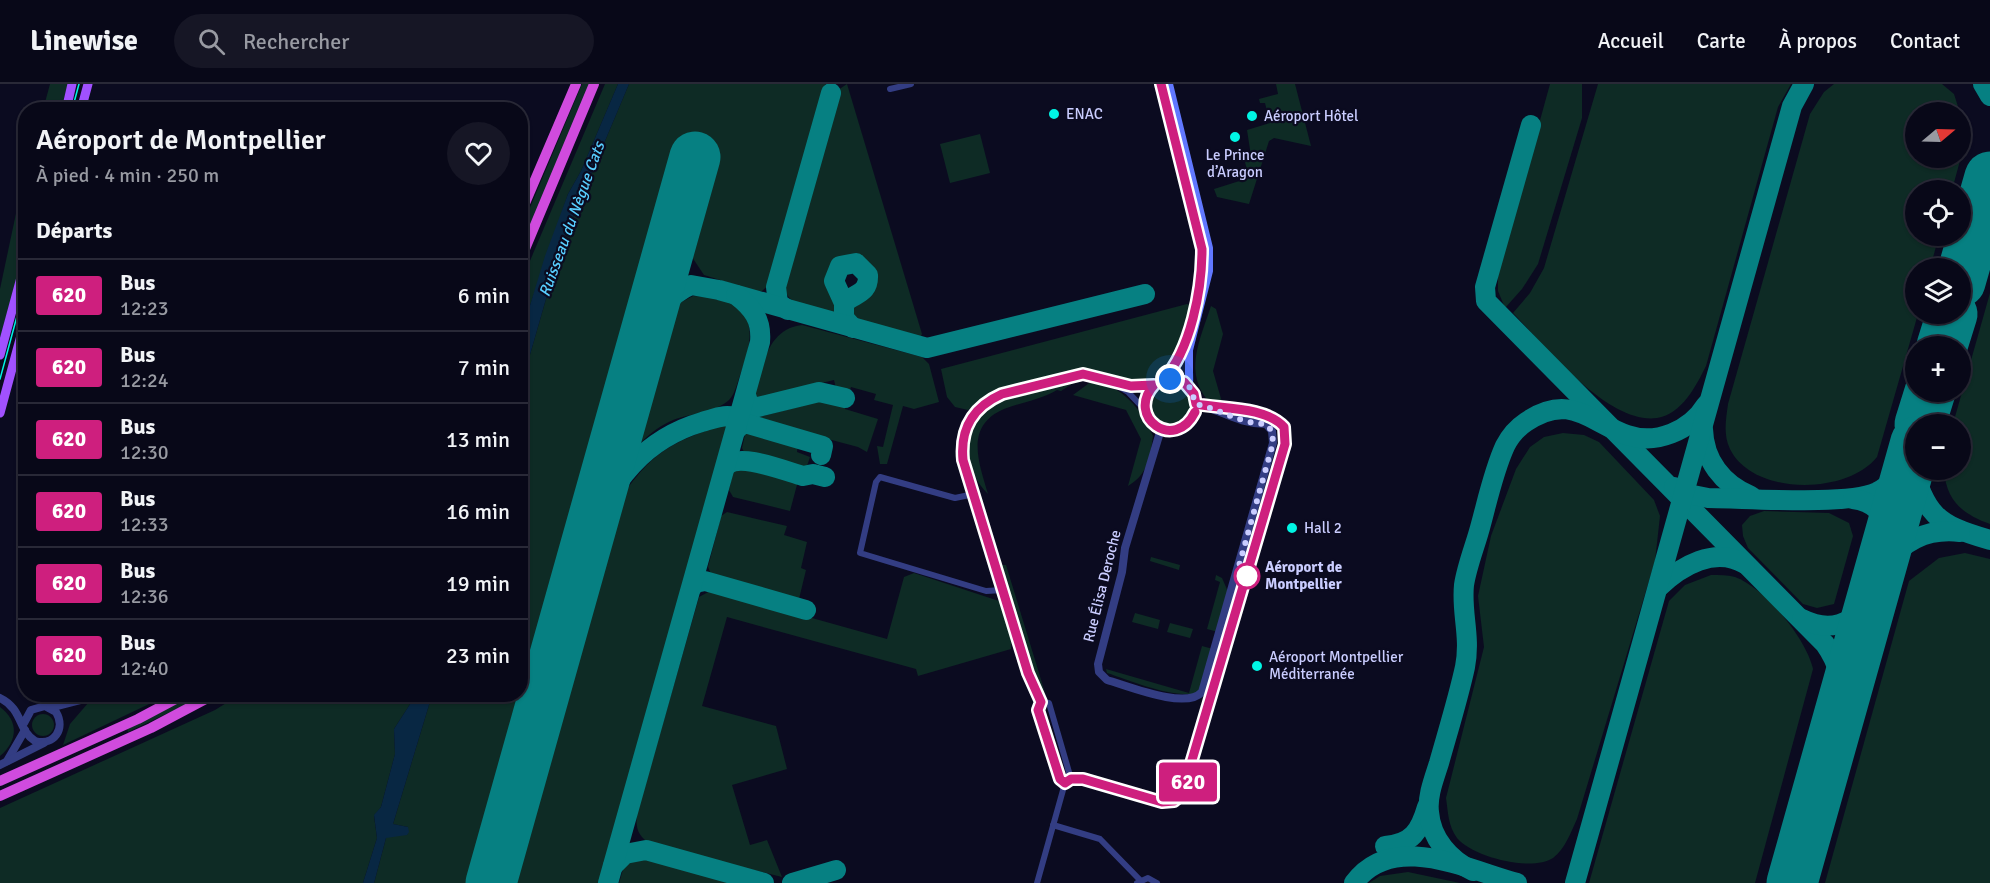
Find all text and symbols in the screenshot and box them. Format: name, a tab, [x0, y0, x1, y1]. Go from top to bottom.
search box	[174, 14, 594, 68]
text: Linewise	[30, 24, 138, 58]
icon: search	[195, 25, 228, 58]
text: Rechercher	[243, 28, 349, 55]
text: Accueil	[1598, 28, 1664, 54]
text: Carte	[1697, 28, 1746, 54]
text: À propos	[1779, 28, 1857, 54]
text: Contact	[1890, 28, 1960, 54]
north arrow	[1905, 102, 1971, 168]
map controls	[1905, 102, 1971, 480]
place label: ENAC	[1066, 105, 1103, 123]
marker: ENAC	[1047, 107, 1061, 121]
place label: Aéroport Hôtel	[1264, 107, 1359, 125]
marker: Aéroport Hôtel	[1245, 109, 1259, 123]
button: heart	[447, 122, 510, 185]
text: Aéroport de Montpellier	[36, 123, 326, 157]
marker: Le Prince d’Aragon	[1228, 130, 1242, 144]
water label: Ruisseau du Nègue Cats	[535, 137, 610, 299]
place label: Le Prince d’Aragon	[1205, 146, 1265, 181]
text: À pied · 4 min · 250 m	[36, 163, 219, 188]
button: locate	[1905, 180, 1971, 246]
text: Départs	[36, 217, 112, 244]
button: layers	[1905, 258, 1971, 324]
text: Bus	[120, 269, 155, 296]
text: 620	[52, 282, 86, 308]
text: 6 min	[458, 282, 510, 309]
text: 12:23	[120, 296, 169, 321]
button: +	[1905, 336, 1971, 402]
text: Bus	[120, 341, 155, 368]
text: 620	[52, 354, 86, 380]
text: 7 min	[458, 354, 510, 381]
your location	[1155, 364, 1185, 394]
text: 12:24	[120, 368, 169, 393]
text: Bus	[120, 413, 155, 440]
button: −	[1905, 414, 1971, 480]
text: 620	[52, 426, 86, 452]
text: 13 min	[446, 426, 510, 453]
text: 12:30	[120, 440, 169, 465]
text: Bus	[120, 485, 155, 512]
text: 620	[52, 498, 86, 524]
text: 16 min	[446, 498, 510, 525]
text: 12:33	[120, 512, 169, 537]
place label: Hall 2	[1304, 519, 1342, 537]
marker: Hall 2	[1285, 521, 1299, 535]
street label: Rue Élisa Deroche	[1078, 528, 1125, 644]
text: Bus	[120, 557, 155, 584]
place label: Aéroport de Montpellier	[1265, 558, 1342, 593]
marker: Aéroport de Montpellier	[1234, 563, 1260, 589]
text: 620	[52, 570, 86, 596]
text: 19 min	[446, 570, 510, 597]
text: 12:36	[120, 584, 169, 609]
text: Bus	[120, 629, 155, 656]
text: 620	[52, 642, 86, 668]
text: 23 min	[446, 642, 510, 669]
place label: Aéroport Montpellier Méditerranée	[1269, 648, 1404, 683]
text: 12:40	[120, 656, 169, 681]
marker: Aéroport Montpellier Méditerranée	[1250, 659, 1264, 673]
line badge: 620	[1154, 762, 1222, 802]
text: 620	[1171, 769, 1205, 795]

